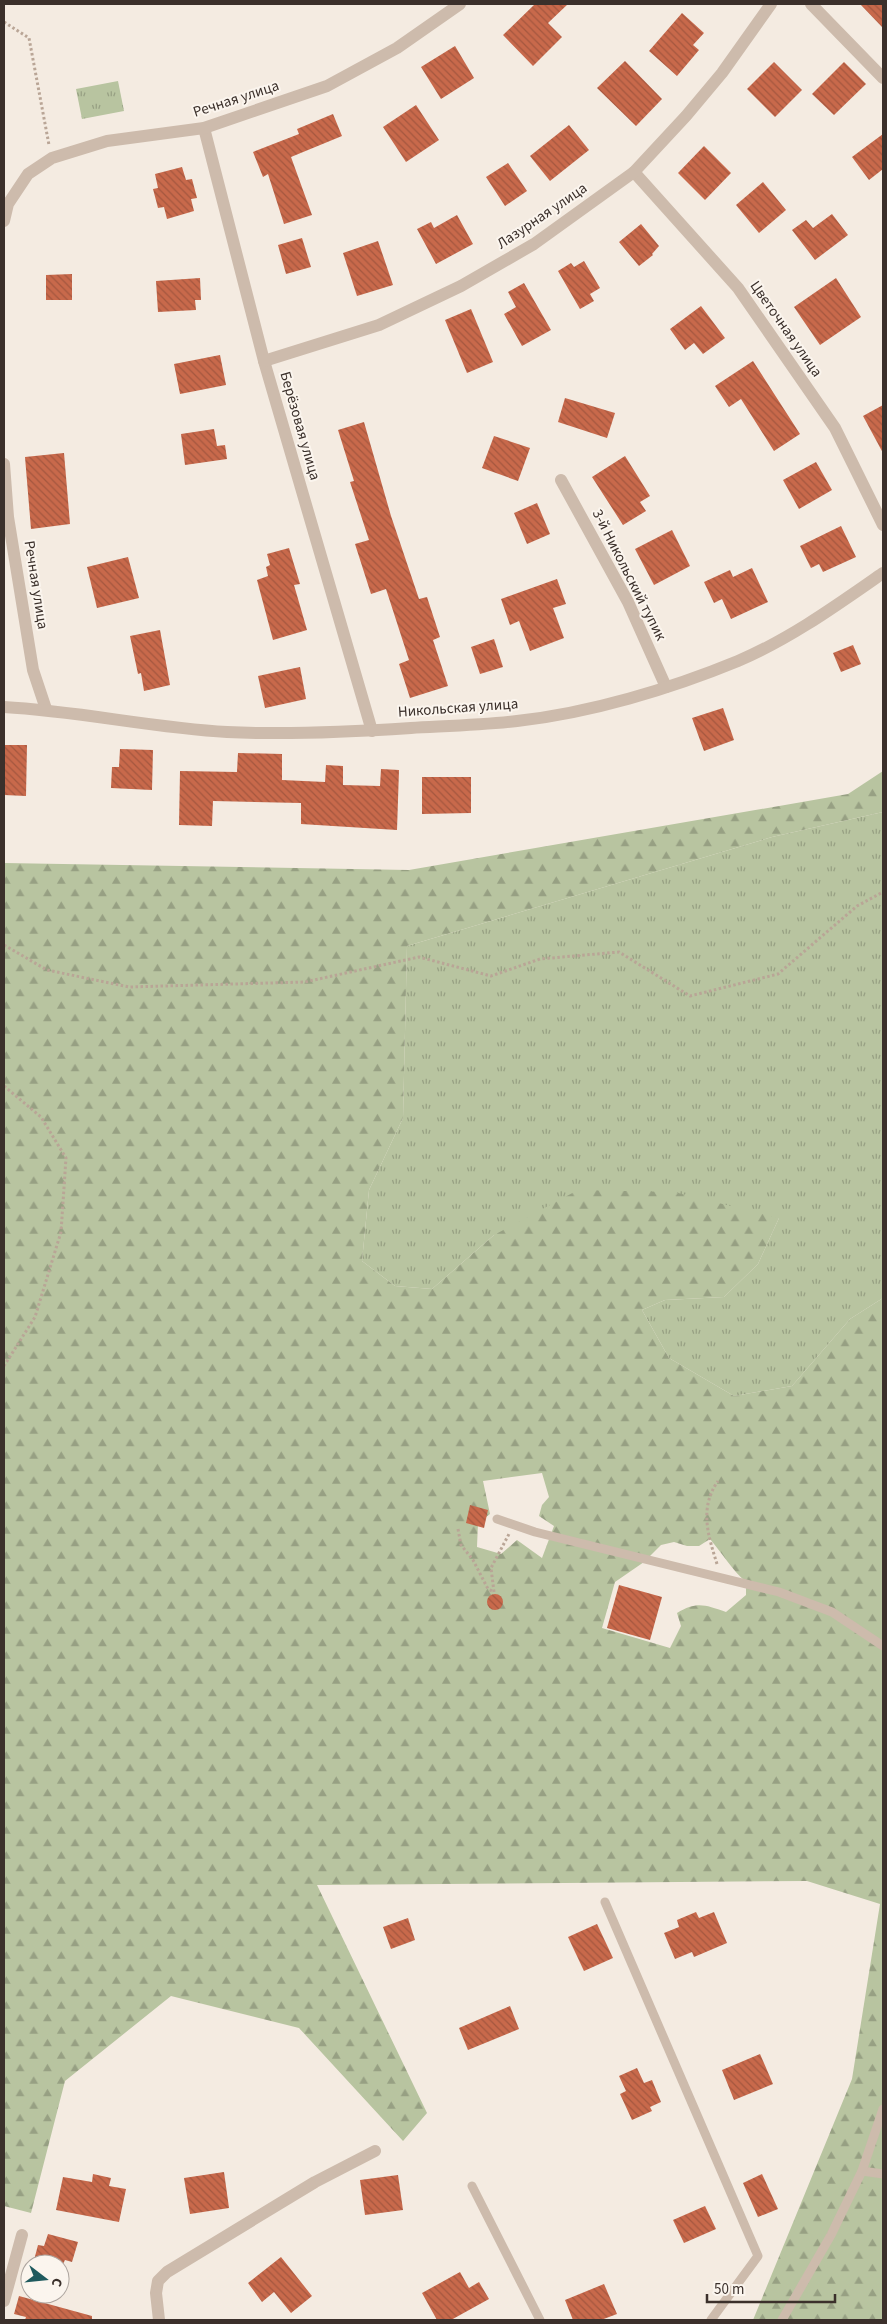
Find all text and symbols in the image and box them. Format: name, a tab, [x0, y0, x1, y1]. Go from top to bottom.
street label: Речная улица	[190, 75, 282, 123]
street label: Лазурная улица	[493, 178, 591, 254]
street label: Цветочная улица	[745, 277, 827, 381]
street label: Берёзовая улица	[274, 369, 326, 483]
street label: 3-й Никольский тупик	[587, 506, 671, 645]
street label: Речная улица	[19, 539, 53, 631]
street label: Никольская улица	[397, 693, 519, 723]
north arrow	[20, 2254, 70, 2304]
scale bar	[707, 2272, 834, 2304]
text: С	[46, 2276, 67, 2289]
text: 50 m	[714, 2279, 744, 2300]

